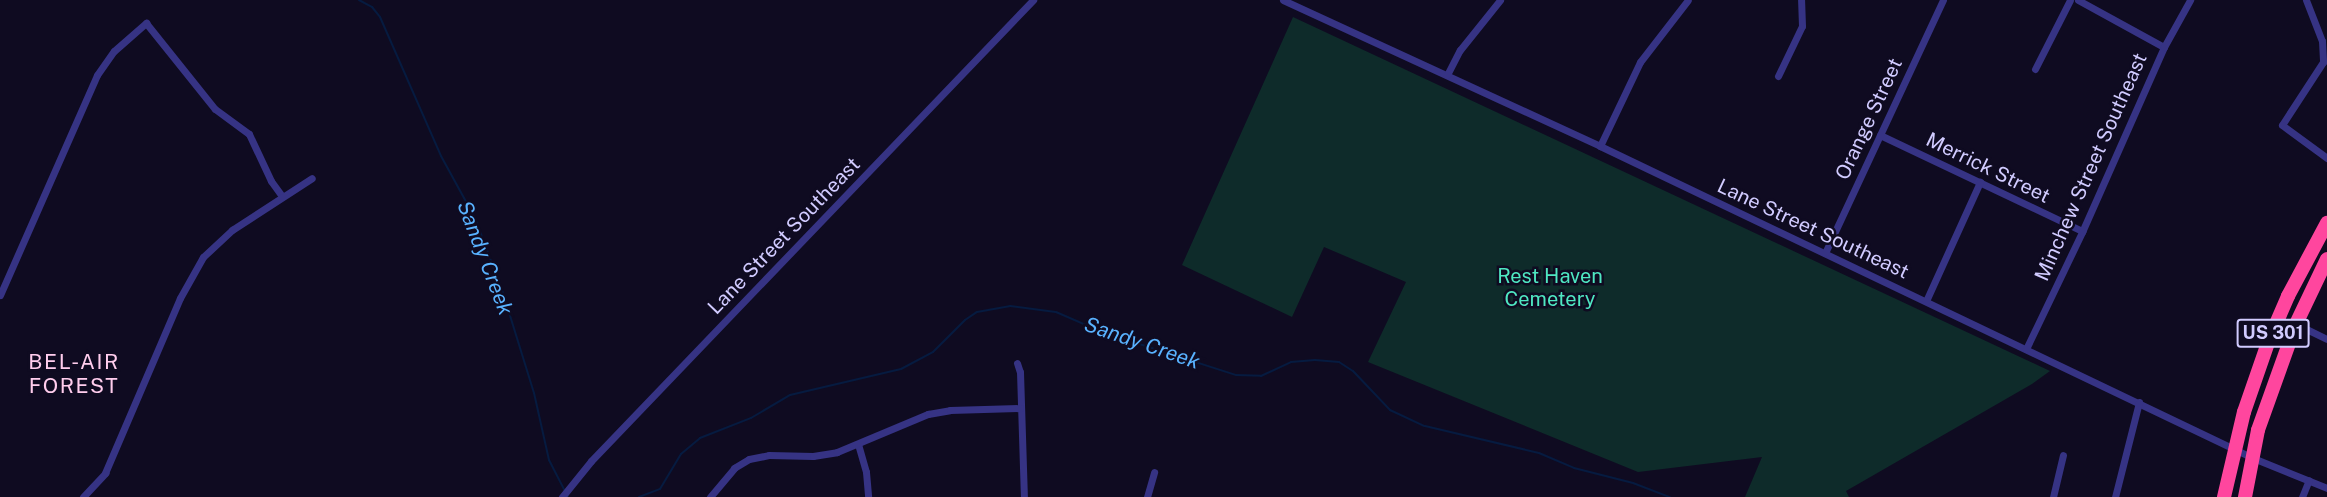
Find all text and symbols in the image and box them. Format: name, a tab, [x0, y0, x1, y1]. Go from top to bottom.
street label: Minchew Street Southeast	[2030, 49, 2152, 285]
street label: Orange Street	[1830, 54, 1908, 184]
street label: Merrick Street	[1922, 128, 2054, 208]
street label: Lane Street Southeast	[703, 153, 865, 319]
street label: Lane Street Southeast	[1713, 174, 1913, 284]
water label: Sandy Creek	[452, 197, 518, 319]
park label: Rest Haven Cemetery	[1497, 265, 1603, 312]
water label: Sandy Creek	[1081, 311, 1203, 375]
road number: US 301	[2236, 318, 2310, 348]
district label: BEL-AIR FOREST	[28, 349, 120, 399]

